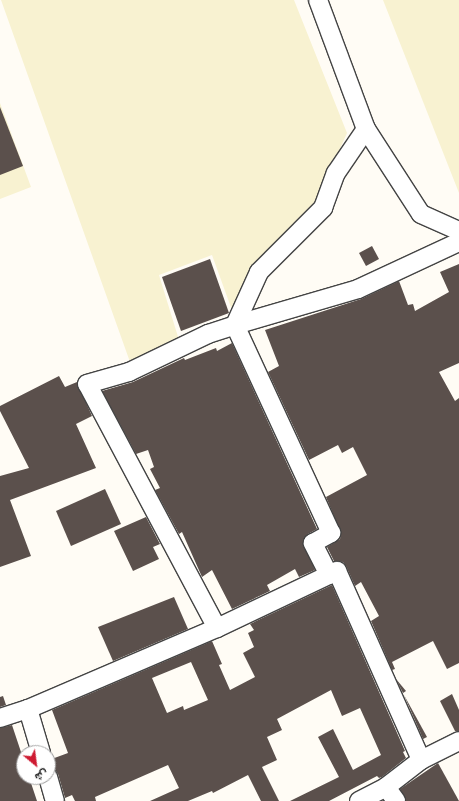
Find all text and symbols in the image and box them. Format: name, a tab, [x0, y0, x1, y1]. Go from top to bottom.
north arrow	[16, 745, 56, 785]
text: ش	[33, 766, 51, 784]

